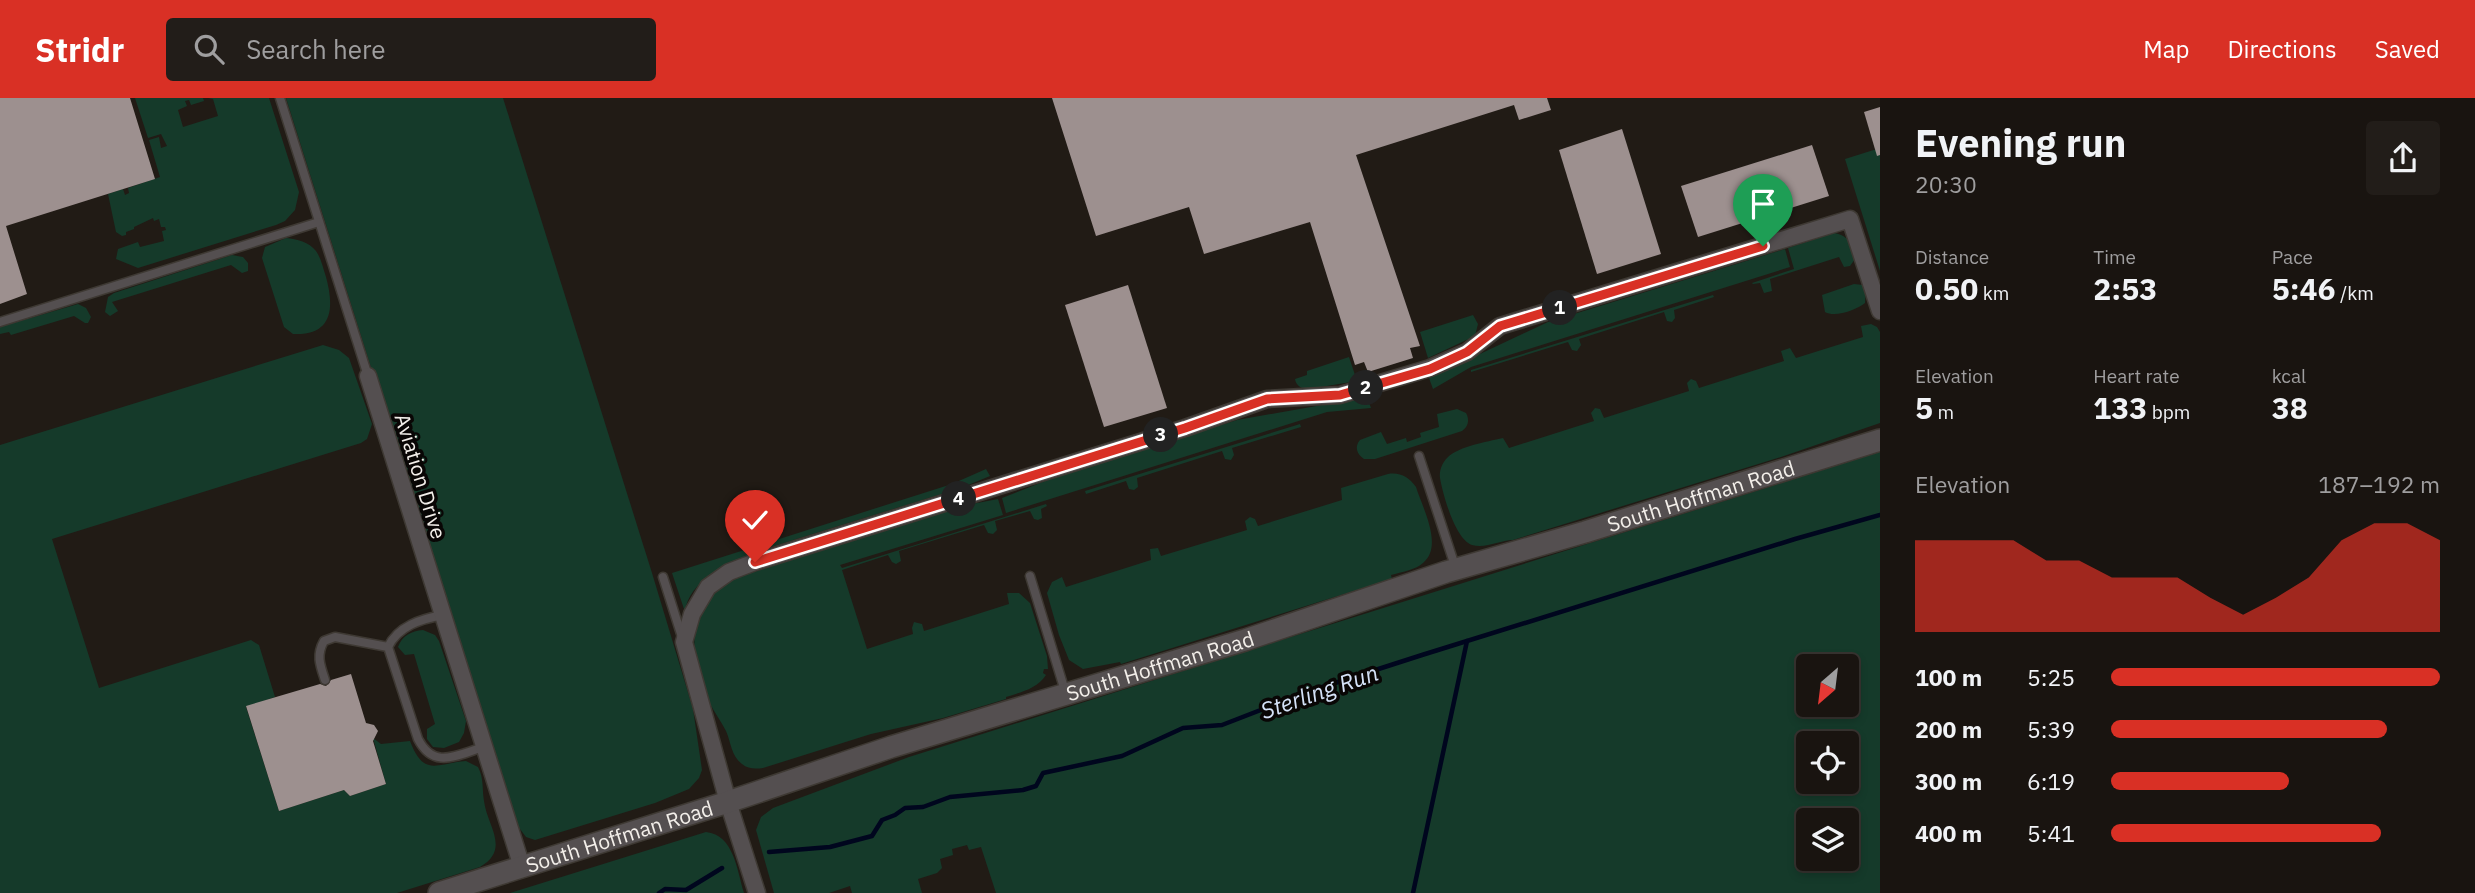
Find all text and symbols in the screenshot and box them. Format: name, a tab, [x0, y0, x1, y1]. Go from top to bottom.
search box	[166, 18, 656, 81]
text: Stridr	[35, 28, 124, 71]
icon: search	[190, 30, 228, 68]
text: Search here	[246, 32, 386, 66]
text: Map	[2143, 33, 2189, 65]
text: Directions	[2227, 33, 2337, 65]
text: Saved	[2375, 33, 2440, 65]
text: Evening run	[1915, 118, 2126, 167]
button: share	[2366, 121, 2440, 195]
text: 20:30	[1915, 169, 1977, 199]
pin	[1733, 174, 1793, 246]
icon: arrive	[1744, 185, 1782, 223]
text: Distance	[1915, 245, 1989, 269]
text: Time	[2093, 245, 2136, 269]
text: Pace	[2272, 245, 2313, 269]
text: 0.50	[1915, 269, 1978, 308]
text: 2:53	[2093, 269, 2157, 308]
text: 5:46	[2272, 269, 2336, 308]
text: km	[1978, 281, 2009, 305]
text: /km	[2336, 281, 2374, 305]
pin: 1	[1542, 290, 1578, 326]
text: 1	[1554, 295, 1565, 319]
text: Elevation	[1915, 364, 1994, 388]
text: Heart rate	[2093, 364, 2180, 388]
text: kcal	[2272, 364, 2306, 388]
pin: 2	[1348, 370, 1384, 406]
text: 2	[1360, 375, 1371, 399]
text: 5	[1915, 388, 1933, 427]
text: 133	[2093, 388, 2147, 427]
text: 38	[2272, 388, 2308, 427]
text: m	[1933, 400, 1954, 424]
text: bpm	[2147, 400, 2190, 424]
street label: Aviation Drive	[389, 410, 453, 542]
pin: 3	[1144, 418, 1178, 452]
text: 3	[1155, 422, 1166, 446]
street label: South Hoffman Road	[1604, 453, 1798, 538]
text: Elevation	[1915, 469, 2010, 499]
text: 187–192 m	[2318, 469, 2440, 499]
pin: 4	[942, 482, 976, 516]
text: 4	[953, 486, 964, 510]
pin	[725, 490, 785, 562]
icon: check	[736, 501, 774, 539]
street label: South Hoffman Road	[1063, 624, 1258, 707]
north arrow	[1796, 654, 1858, 718]
map controls	[1796, 654, 1859, 871]
water label: Sterling Run	[1256, 657, 1382, 725]
text: 100 m	[1915, 662, 1982, 692]
text: 5:25	[2027, 662, 2075, 692]
text: 200 m	[1915, 714, 1982, 744]
text: 5:39	[2027, 714, 2075, 744]
button: locate	[1796, 731, 1859, 794]
text: 300 m	[1915, 766, 1982, 796]
text: 6:19	[2027, 766, 2075, 796]
street label: South Hoffman Road	[522, 794, 717, 879]
button: layers	[1796, 808, 1859, 871]
text: 400 m	[1915, 818, 1982, 848]
text: 5:41	[2027, 818, 2075, 848]

